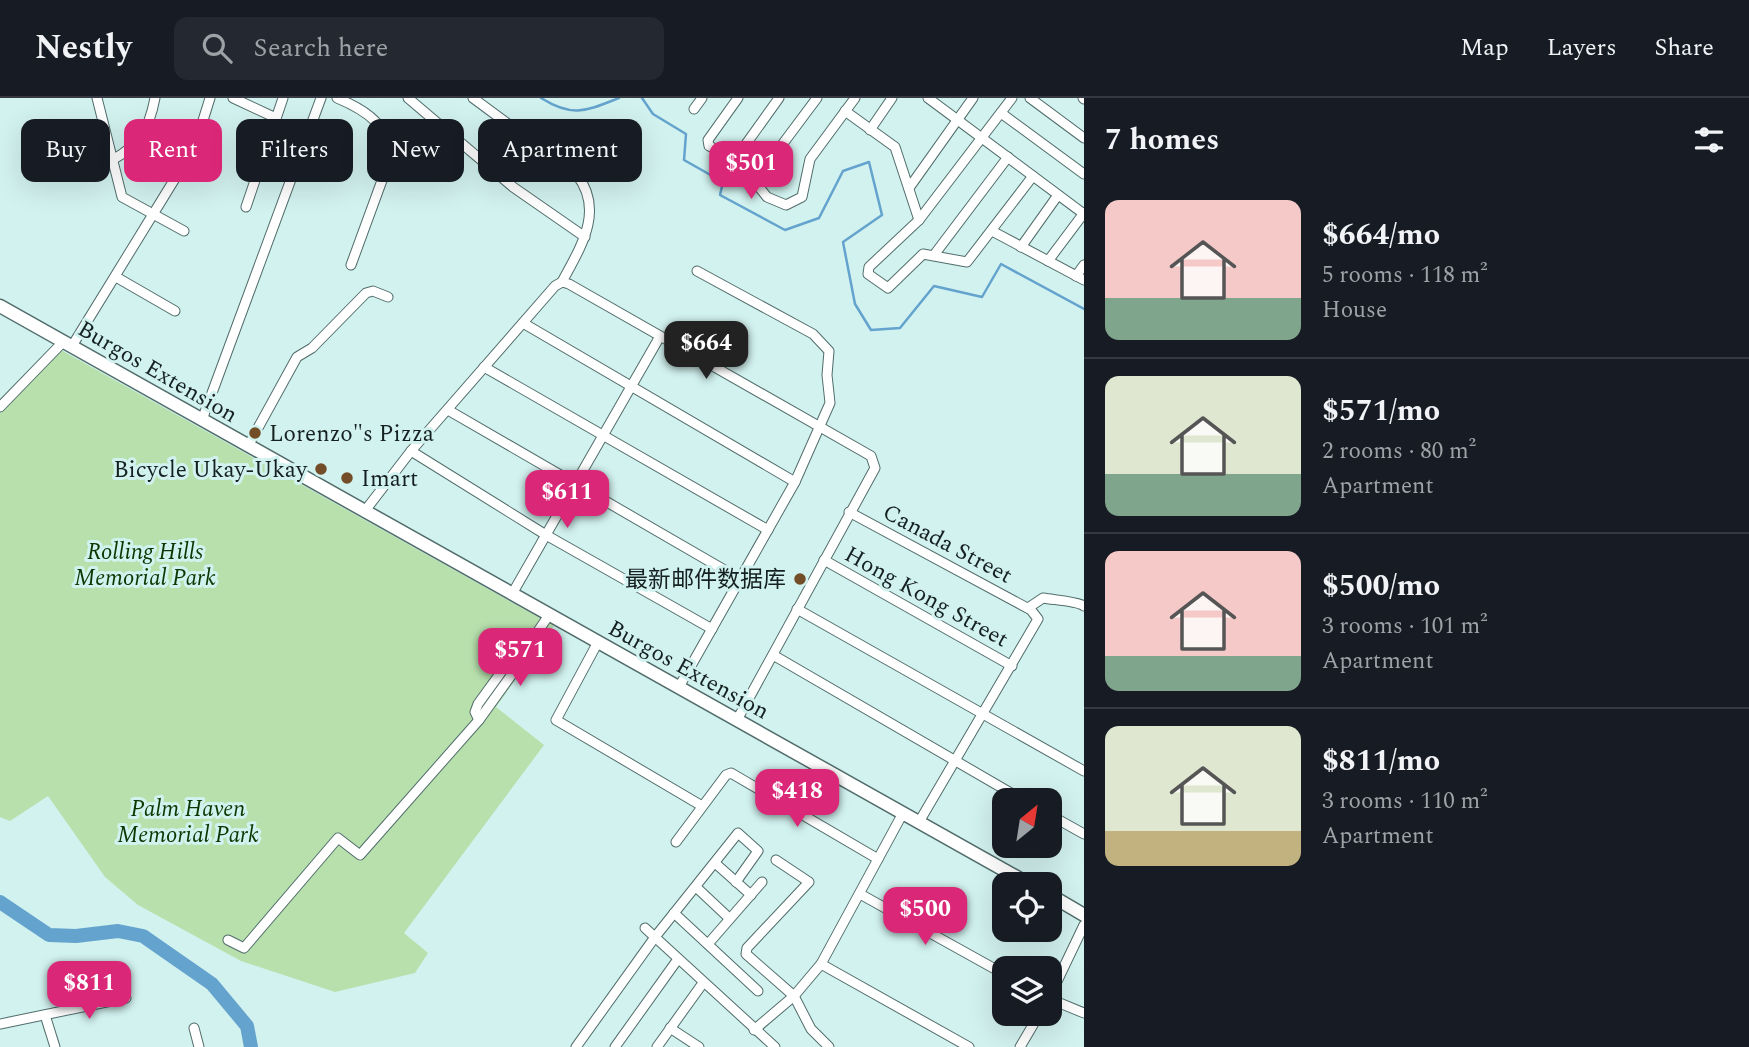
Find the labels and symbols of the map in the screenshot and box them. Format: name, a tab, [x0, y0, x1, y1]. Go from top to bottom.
pin: $501	[710, 141, 792, 201]
street label: Burgos Extension	[71, 312, 244, 432]
pin: $664	[665, 322, 747, 381]
place label: Lorenzo"s Pizza	[269, 417, 434, 452]
marker: Lorenzo"s Pizza	[247, 425, 263, 441]
place label: Bicycle Ukay-Ukay	[113, 453, 308, 488]
marker: Bicycle Ukay-Ukay	[313, 461, 329, 477]
place label: Imart	[361, 462, 418, 497]
marker: Imart	[339, 470, 355, 486]
pin: $611	[526, 470, 608, 530]
street label: Canada Street	[876, 495, 1018, 593]
park label: Rolling Hills Memorial Park	[74, 535, 216, 596]
street label: Hong Kong Street	[838, 538, 1015, 657]
place label: 最新邮件数据库	[625, 563, 786, 598]
marker: 最新邮件数据库	[792, 571, 808, 587]
street label: Burgos Extension	[601, 611, 775, 729]
pin: $571	[479, 628, 561, 688]
pin: $418	[756, 770, 838, 829]
north arrow	[992, 788, 1062, 858]
park label: Palm Haven Memorial Park	[117, 792, 259, 853]
pin: $500	[884, 888, 966, 947]
pin: $811	[48, 962, 130, 1021]

